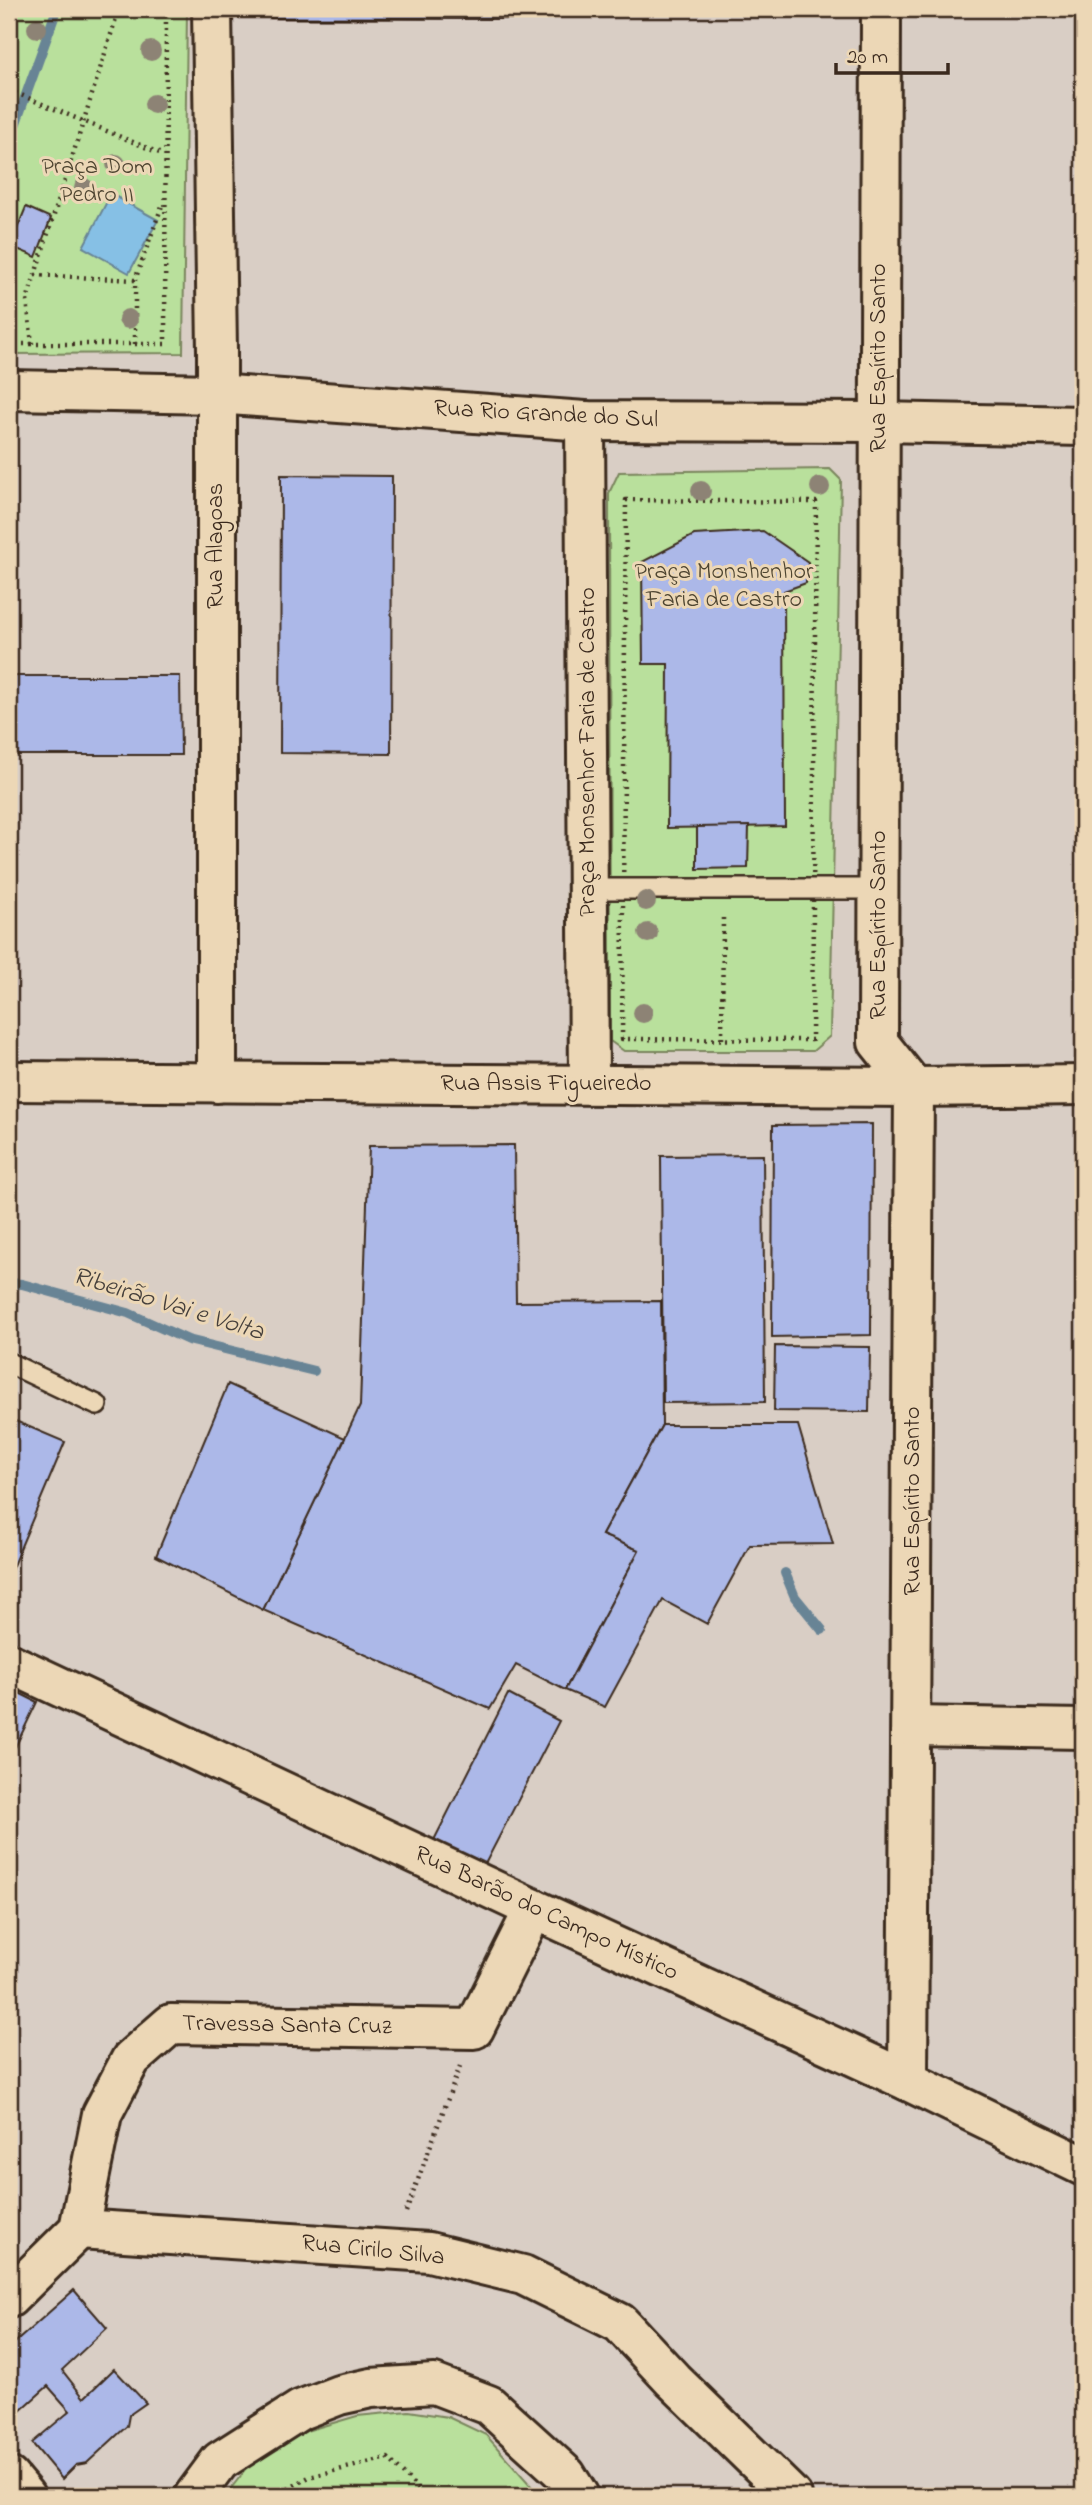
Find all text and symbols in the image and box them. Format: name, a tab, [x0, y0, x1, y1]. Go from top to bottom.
scale bar	[836, 32, 948, 76]
text: 20 m	[847, 43, 888, 73]
park label: Praça Dom Pedro II	[41, 150, 153, 213]
street label: Rua Espírito Santo	[862, 263, 897, 453]
street label: Rua Rio Grande do Sul	[433, 392, 659, 438]
street label: Rua Alagoas	[199, 483, 234, 609]
park label: Praça Monshenhor Faria de Castro	[635, 555, 814, 618]
street label: Praça Monsenhor Faria de Castro	[571, 587, 606, 917]
street label: Rua Espírito Santo	[862, 830, 897, 1020]
street label: Rua Assis Figueiredo	[440, 1067, 652, 1102]
water label: Ribeirão Vai e Volta	[68, 1258, 269, 1352]
street label: Rua Espírito Santo	[896, 1406, 931, 1596]
street label: Rua Barão do Campo Místico	[408, 1837, 684, 1991]
street label: Travessa Santa Cruz	[182, 2007, 393, 2045]
street label: Rua Cirilo Silva	[300, 2226, 446, 2276]

